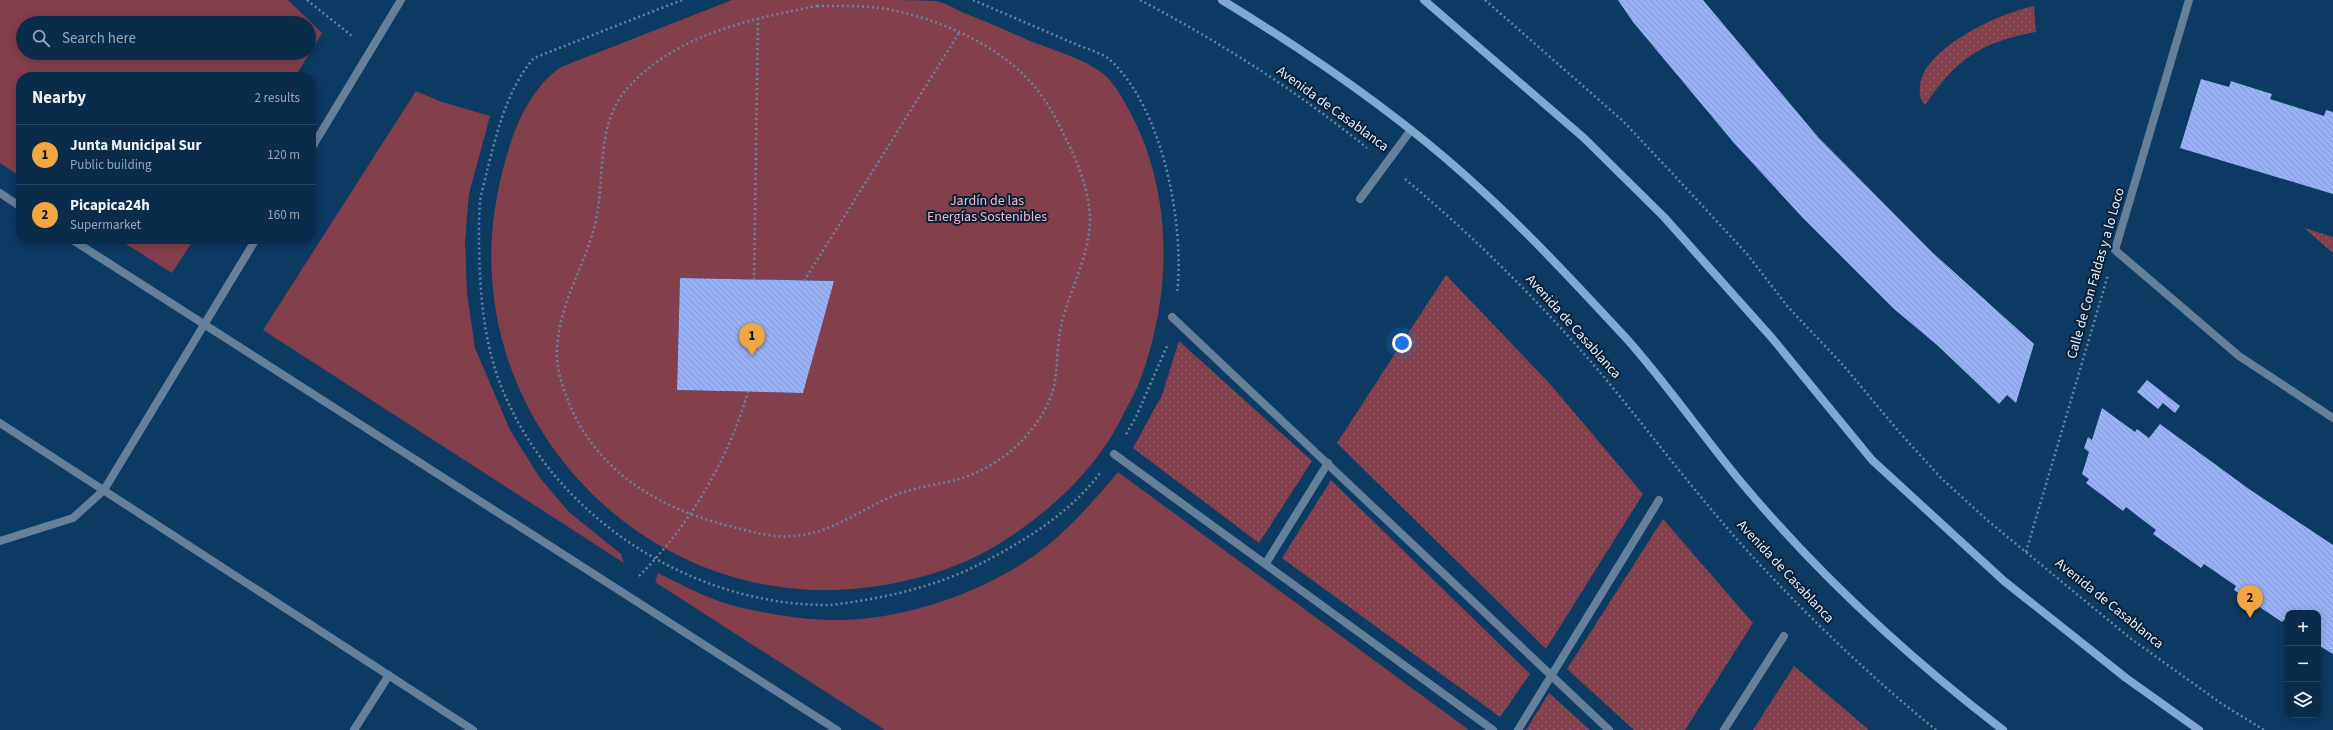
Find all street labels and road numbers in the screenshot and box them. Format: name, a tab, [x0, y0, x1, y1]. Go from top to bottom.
street label: Avenida de Casablanca	[1272, 61, 1393, 156]
street label: Calle de Con Faldas y a lo Loco	[2062, 185, 2130, 361]
street label: Avenida de Casablanca	[1521, 270, 1626, 383]
street label: Avenida de Casablanca	[1732, 516, 1838, 628]
street label: Avenida de Casablanca	[2051, 554, 2168, 654]

